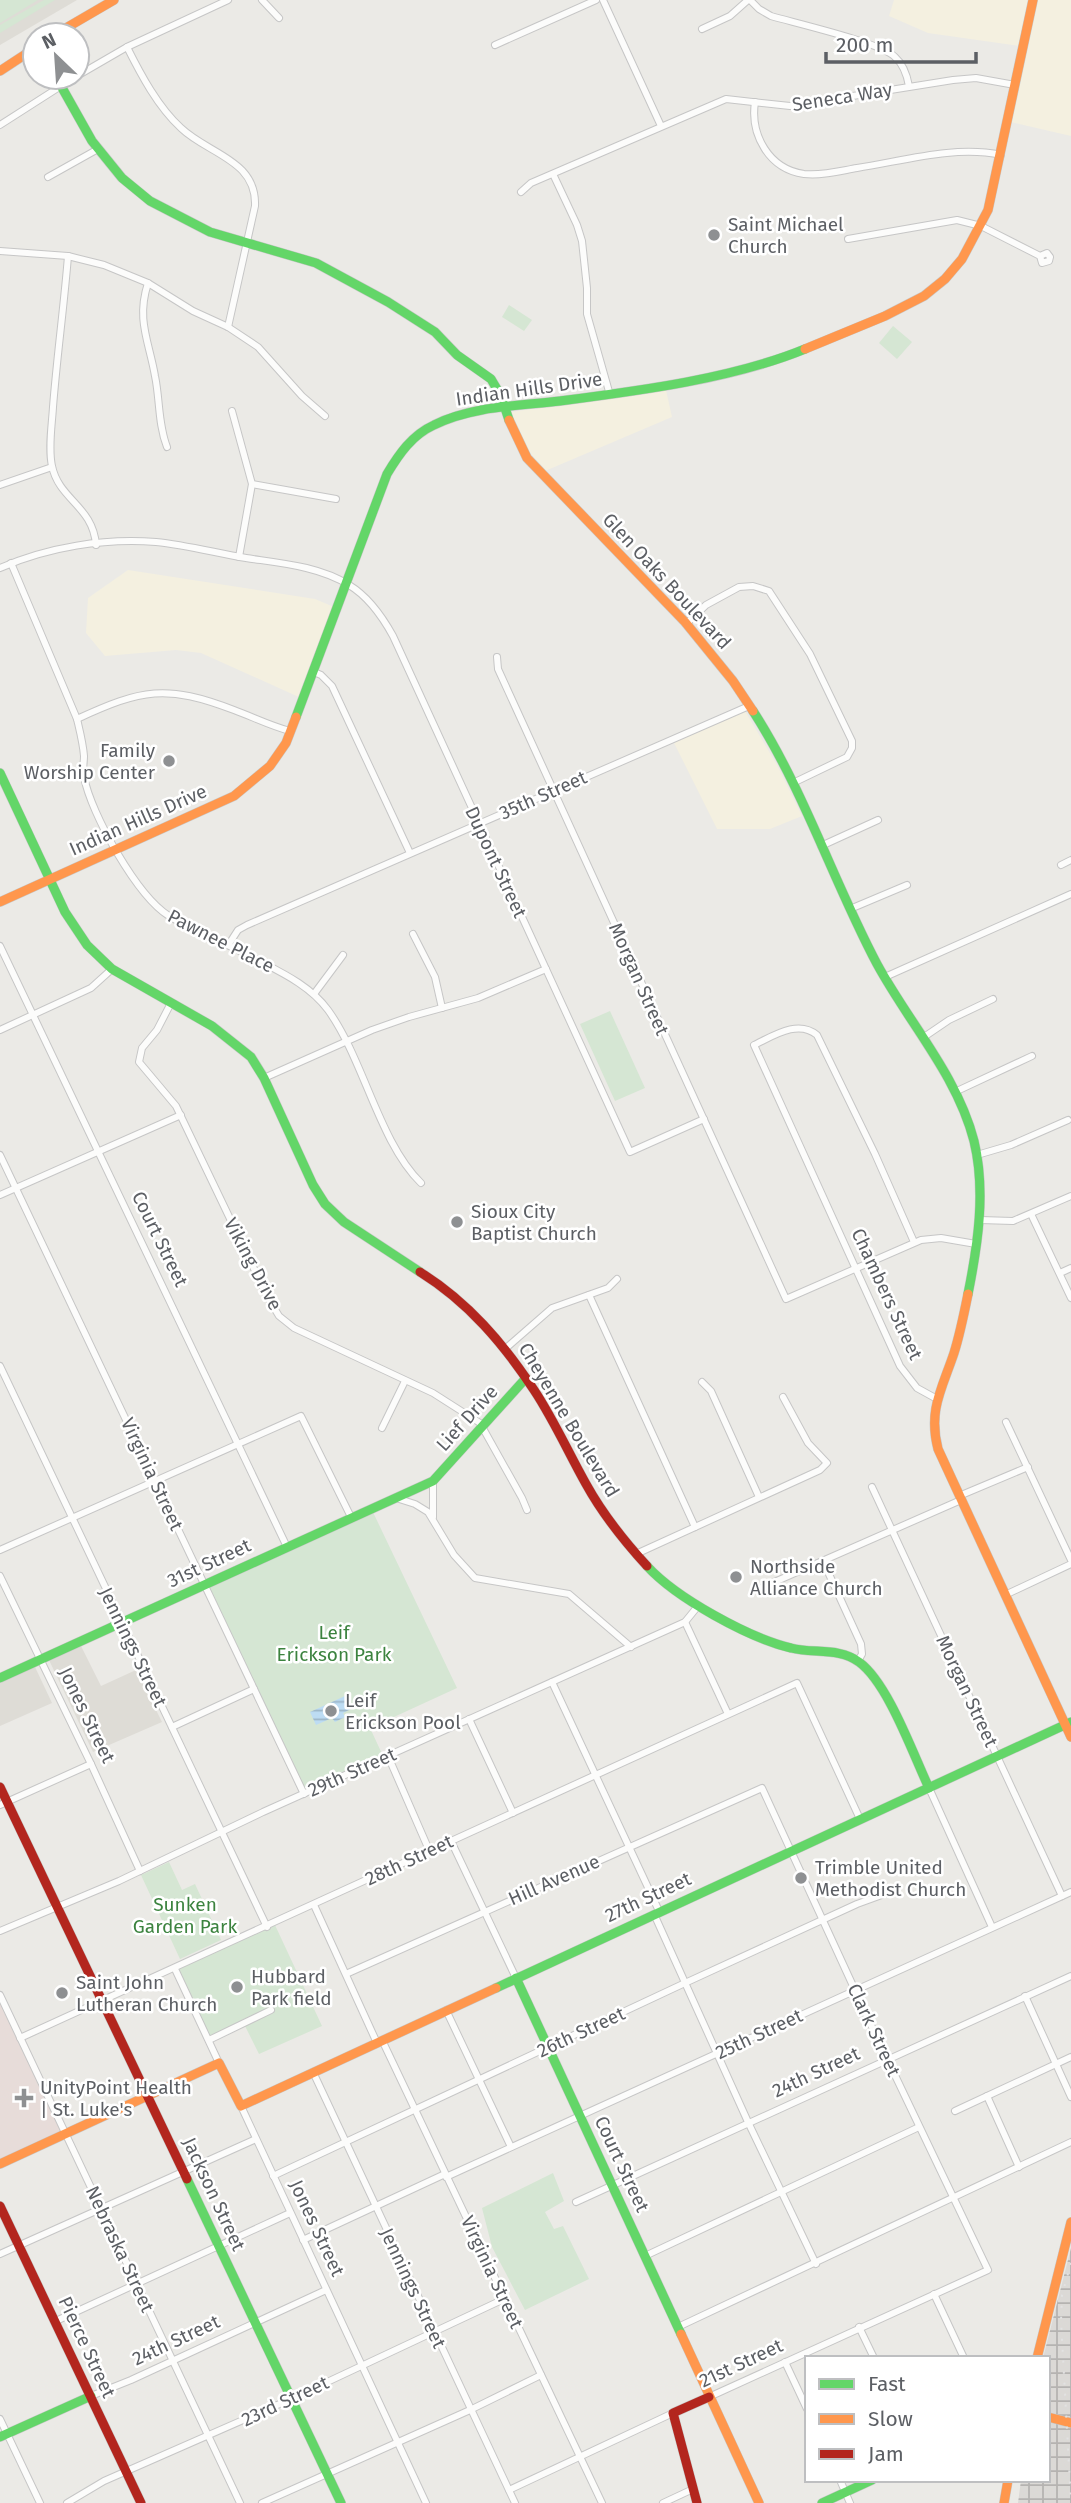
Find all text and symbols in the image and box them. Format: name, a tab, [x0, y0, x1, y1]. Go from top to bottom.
north arrow	[21, 21, 91, 91]
scale bar	[826, 21, 976, 65]
text: N	[38, 28, 60, 54]
text: 200 m	[836, 32, 893, 58]
street label: Seneca Way	[790, 78, 894, 116]
place label: Saint Michael Church	[728, 213, 844, 258]
marker: Saint Michael Church	[706, 227, 722, 243]
street label: Indian Hills Drive	[454, 367, 604, 411]
street label: Glen Oaks Boulevard	[598, 508, 736, 654]
place label: Family Worship Center	[24, 739, 156, 784]
marker: Family Worship Center	[161, 753, 177, 769]
street label: 35th Street	[496, 765, 590, 825]
street label: Indian Hills Drive	[66, 779, 210, 861]
street label: Dupont Street	[460, 803, 532, 921]
street label: Pawnee Place	[164, 904, 278, 978]
street label: Morgan Street	[604, 919, 674, 1039]
street label: Court Street	[127, 1188, 193, 1291]
place label: Sioux City Baptist Church	[471, 1200, 597, 1245]
street label: Viking Drive	[219, 1214, 287, 1314]
marker: Sioux City Baptist Church	[449, 1214, 465, 1230]
street label: Chambers Street	[846, 1225, 928, 1363]
street label: Cheyenne Boulevard	[514, 1339, 624, 1501]
street label: Lief Drive	[431, 1380, 503, 1456]
street label: Virginia Street	[116, 1414, 188, 1534]
street label: 31st Street	[164, 1534, 255, 1592]
place label: Northside Alliance Church	[750, 1555, 883, 1600]
marker: Northside Alliance Church	[728, 1569, 744, 1585]
street label: Jennings Street	[94, 1583, 172, 1711]
park label: Leif Erickson Park	[277, 1621, 392, 1666]
street label: Morgan Street	[931, 1632, 1003, 1751]
street label: Jones Street	[54, 1663, 120, 1767]
place label: Leif Erickson Pool	[345, 1689, 461, 1734]
marker: Leif Erickson Pool	[323, 1703, 339, 1719]
street label: 29th Street	[304, 1742, 400, 1802]
street label: 28th Street	[361, 1830, 457, 1890]
street label: Hill Avenue	[505, 1850, 603, 1910]
place label: Trimble United Methodist Church	[815, 1856, 966, 1901]
street label: 27th Street	[601, 1867, 695, 1927]
marker: Trimble United Methodist Church	[793, 1870, 809, 1886]
park label: Sunken Garden Park	[133, 1893, 237, 1938]
place label: Hubbard Park field	[251, 1965, 332, 2010]
place label: Saint John Lutheran Church	[76, 1971, 217, 2016]
marker: Hubbard Park field	[229, 1979, 245, 1995]
street label: Clark Street	[842, 1980, 906, 2080]
marker: Saint John Lutheran Church	[54, 1985, 70, 2001]
street label: 26th Street	[533, 2002, 629, 2062]
street label: 25th Street	[712, 2004, 806, 2064]
street label: 24th Street	[769, 2042, 863, 2102]
place label: UnityPoint Health | St. Luke's	[40, 2076, 192, 2121]
marker: UnityPoint Health | St. Luke's	[14, 2088, 34, 2108]
street label: Court Street	[590, 2112, 654, 2216]
street label: Jackson Street	[178, 2134, 250, 2255]
street label: Jones Street	[285, 2176, 349, 2280]
street label: Nebraska Street	[81, 2182, 159, 2316]
street label: Virginia Street	[456, 2212, 528, 2332]
street label: Jennings Street	[375, 2224, 451, 2352]
street label: Pierce Street	[54, 2293, 121, 2401]
street label: 24th Street	[129, 2310, 223, 2370]
street label: 21st Street	[696, 2334, 787, 2392]
legend	[805, 2356, 1050, 2482]
street label: 23rd Street	[238, 2371, 332, 2431]
text: Fast	[868, 2371, 906, 2397]
text: Slow	[868, 2406, 913, 2432]
text: Jam	[868, 2441, 904, 2467]

